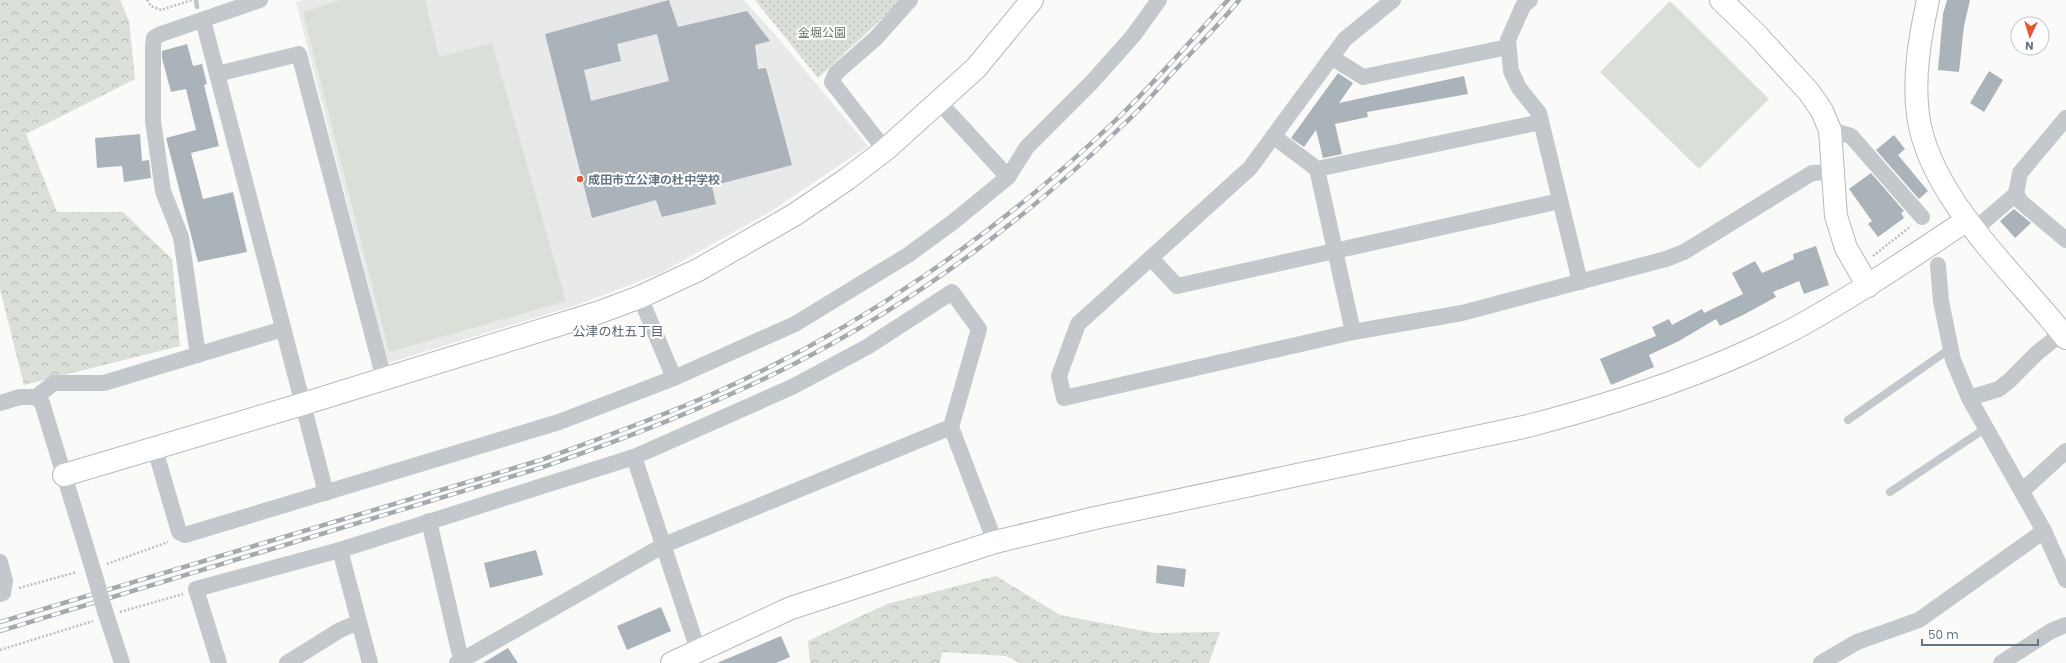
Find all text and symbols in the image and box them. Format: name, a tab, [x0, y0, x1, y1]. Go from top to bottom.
north arrow	[2010, 16, 2050, 56]
park label: 金堀公園	[798, 24, 846, 41]
text: N	[2025, 38, 2034, 54]
place label: 成田市立公津の杜中学校	[588, 171, 720, 188]
marker: 成田市立公津の杜中学校	[575, 174, 585, 184]
district label: 公津の杜五丁目	[572, 322, 664, 341]
scale bar	[1922, 621, 2038, 647]
text: 50 m	[1928, 626, 1959, 643]

